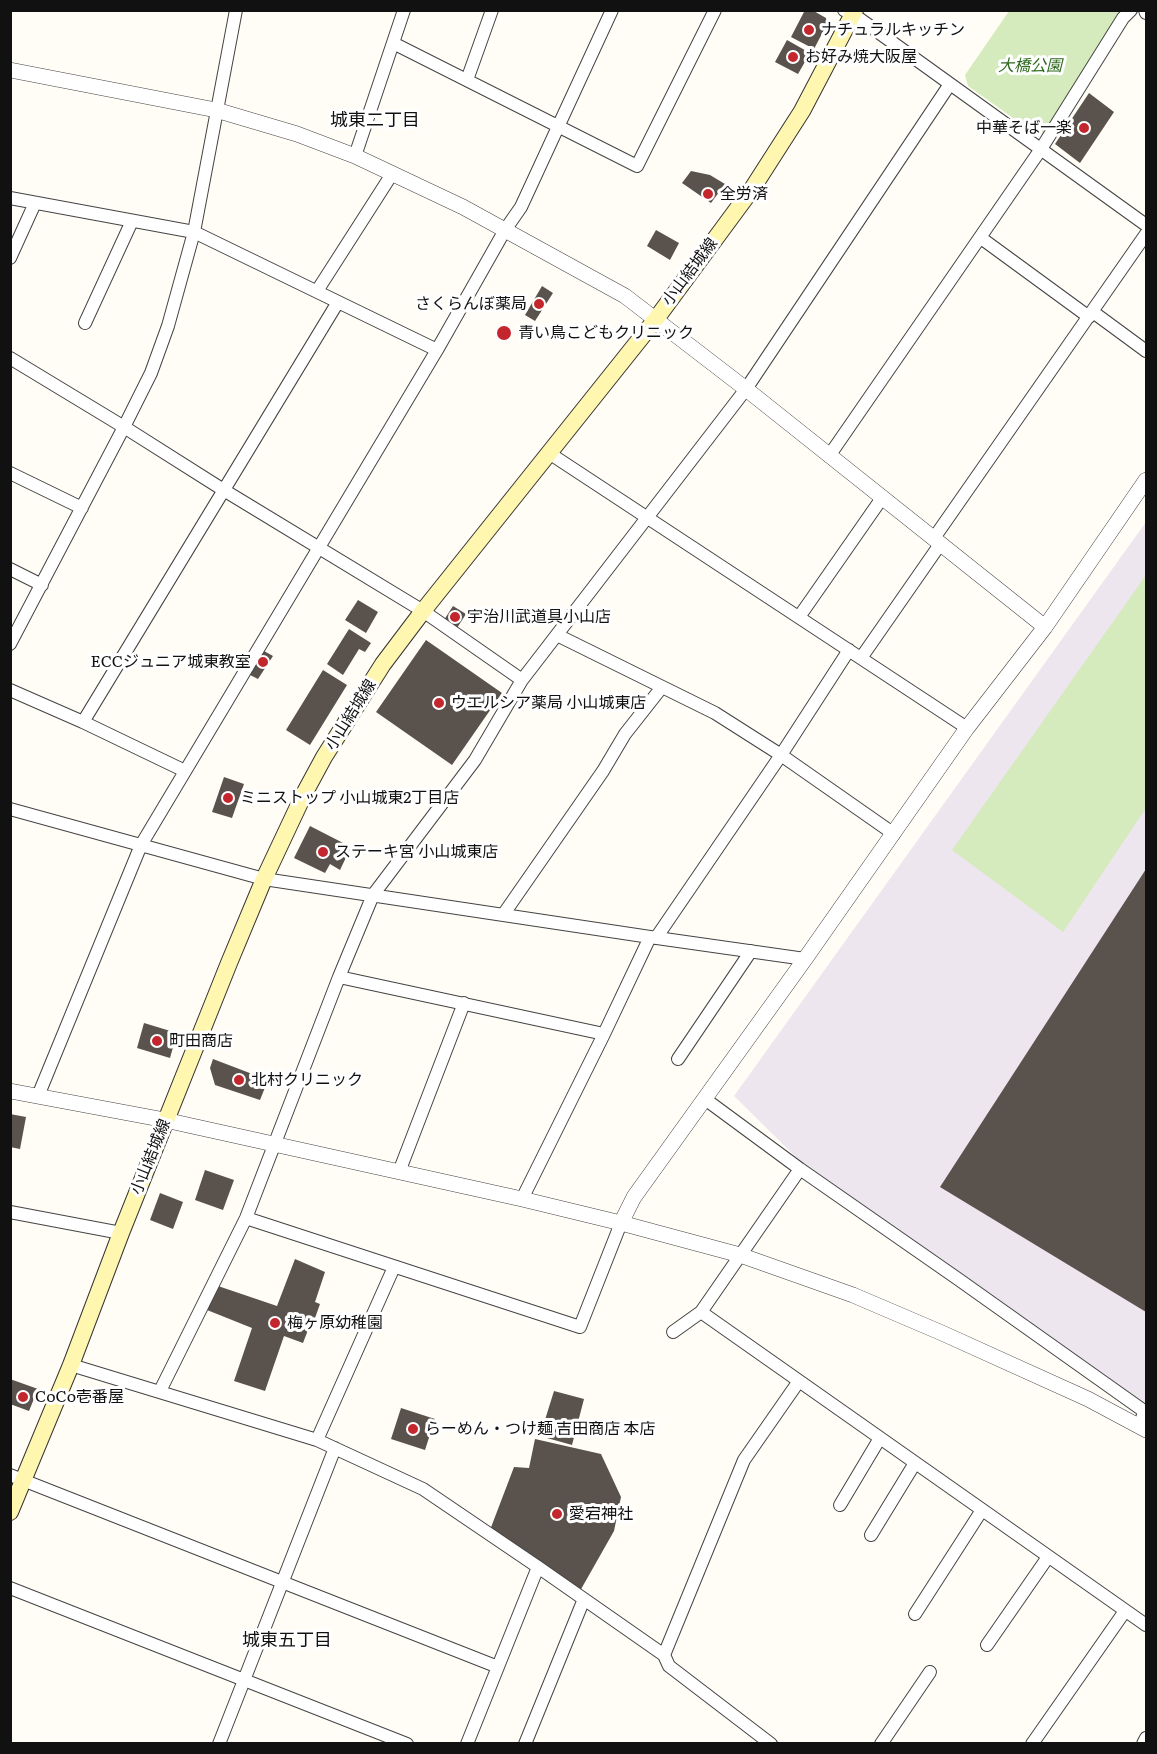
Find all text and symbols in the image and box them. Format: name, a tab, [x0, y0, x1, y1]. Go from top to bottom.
place label: ナチュラルキッチン	[821, 20, 965, 40]
marker: ナチュラルキッチン	[802, 23, 816, 37]
place label: お好み焼大阪屋	[805, 47, 917, 67]
marker: お好み焼大阪屋	[786, 50, 800, 64]
park label: 大橋公園	[998, 56, 1062, 76]
district label: 城東二丁目	[330, 110, 420, 132]
place label: 中華そば一楽	[976, 118, 1072, 138]
marker: 中華そば一楽	[1077, 121, 1091, 135]
place label: 全労済	[720, 184, 768, 204]
marker: 全労済	[701, 187, 715, 201]
street label: 小山結城線	[658, 234, 722, 310]
place label: さくらんぼ薬局	[415, 294, 527, 314]
marker: さくらんぼ薬局	[532, 297, 546, 311]
place label: 青い鳥こどもクリニック	[518, 323, 694, 343]
marker: 青い鳥こどもクリニック	[495, 324, 513, 342]
place label: 宇治川武道具小山店	[467, 607, 611, 627]
marker: 宇治川武道具小山店	[448, 610, 462, 624]
place label: ECCジュニア城東教室	[91, 652, 251, 672]
marker: ECCジュニア城東教室	[256, 655, 270, 669]
street label: 小山結城線	[322, 676, 380, 754]
place label: ウエルシア薬局 小山城東店	[451, 693, 646, 713]
marker: ウエルシア薬局 小山城東店	[432, 696, 446, 710]
place label: ミニストップ 小山城東2丁目店	[240, 788, 459, 808]
marker: ミニストップ 小山城東2丁目店	[221, 791, 235, 805]
place label: ステーキ宮 小山城東店	[335, 842, 498, 862]
marker: ステーキ宮 小山城東店	[316, 845, 330, 859]
place label: 町田商店	[169, 1031, 233, 1051]
marker: 町田商店	[150, 1034, 164, 1048]
place label: 北村クリニック	[251, 1070, 363, 1090]
marker: 北村クリニック	[232, 1073, 246, 1087]
street label: 小山結城線	[127, 1116, 175, 1198]
place label: 梅ヶ原幼稚園	[287, 1313, 383, 1333]
marker: 梅ヶ原幼稚園	[268, 1316, 282, 1330]
place label: CoCo壱番屋	[35, 1387, 124, 1407]
marker: CoCo壱番屋	[16, 1390, 30, 1404]
place label: らーめん・つけ麺 吉田商店 本店	[425, 1419, 655, 1439]
marker: らーめん・つけ麺 吉田商店 本店	[406, 1422, 420, 1436]
place label: 愛宕神社	[569, 1504, 633, 1524]
marker: 愛宕神社	[550, 1507, 564, 1521]
district label: 城東五丁目	[242, 1630, 332, 1652]

